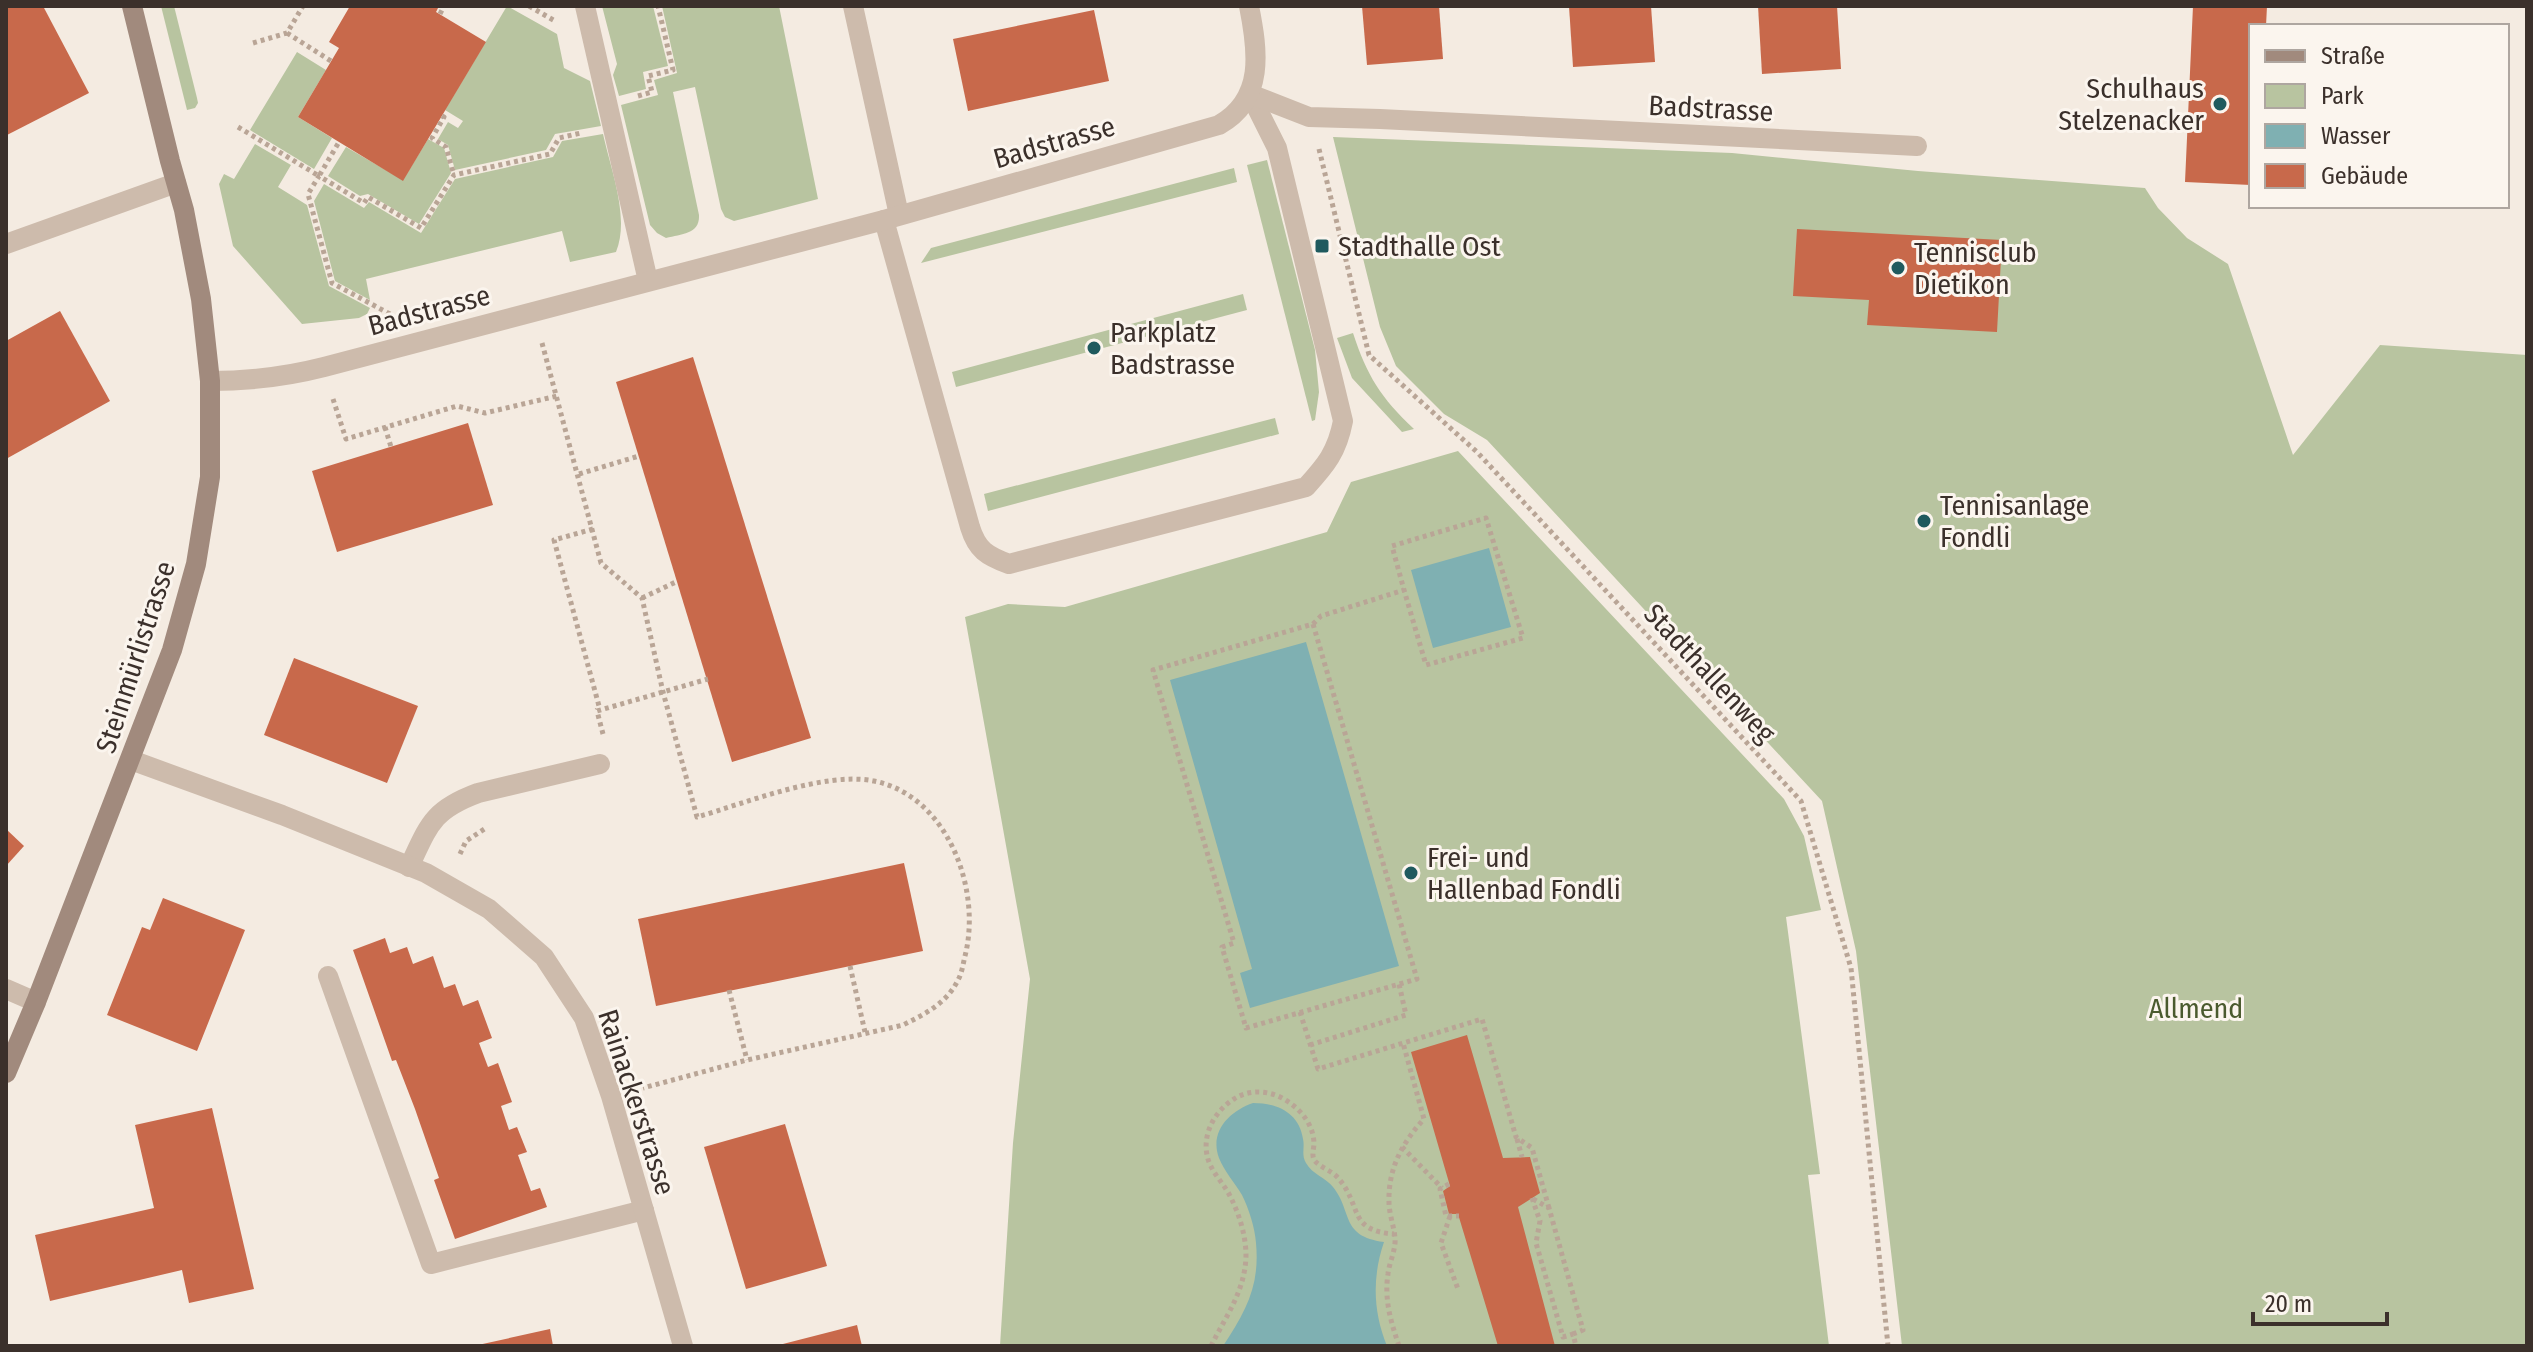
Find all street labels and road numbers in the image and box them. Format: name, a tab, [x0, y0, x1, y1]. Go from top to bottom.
street label: Badstrasse	[1648, 89, 1774, 128]
street label: Badstrasse	[989, 109, 1119, 176]
street label: Badstrasse	[364, 278, 494, 343]
street label: Steinmürlistrasse	[89, 557, 182, 757]
street label: Stadthallenweg	[1637, 597, 1783, 750]
street label: Rainackerstrasse	[591, 1005, 682, 1199]

